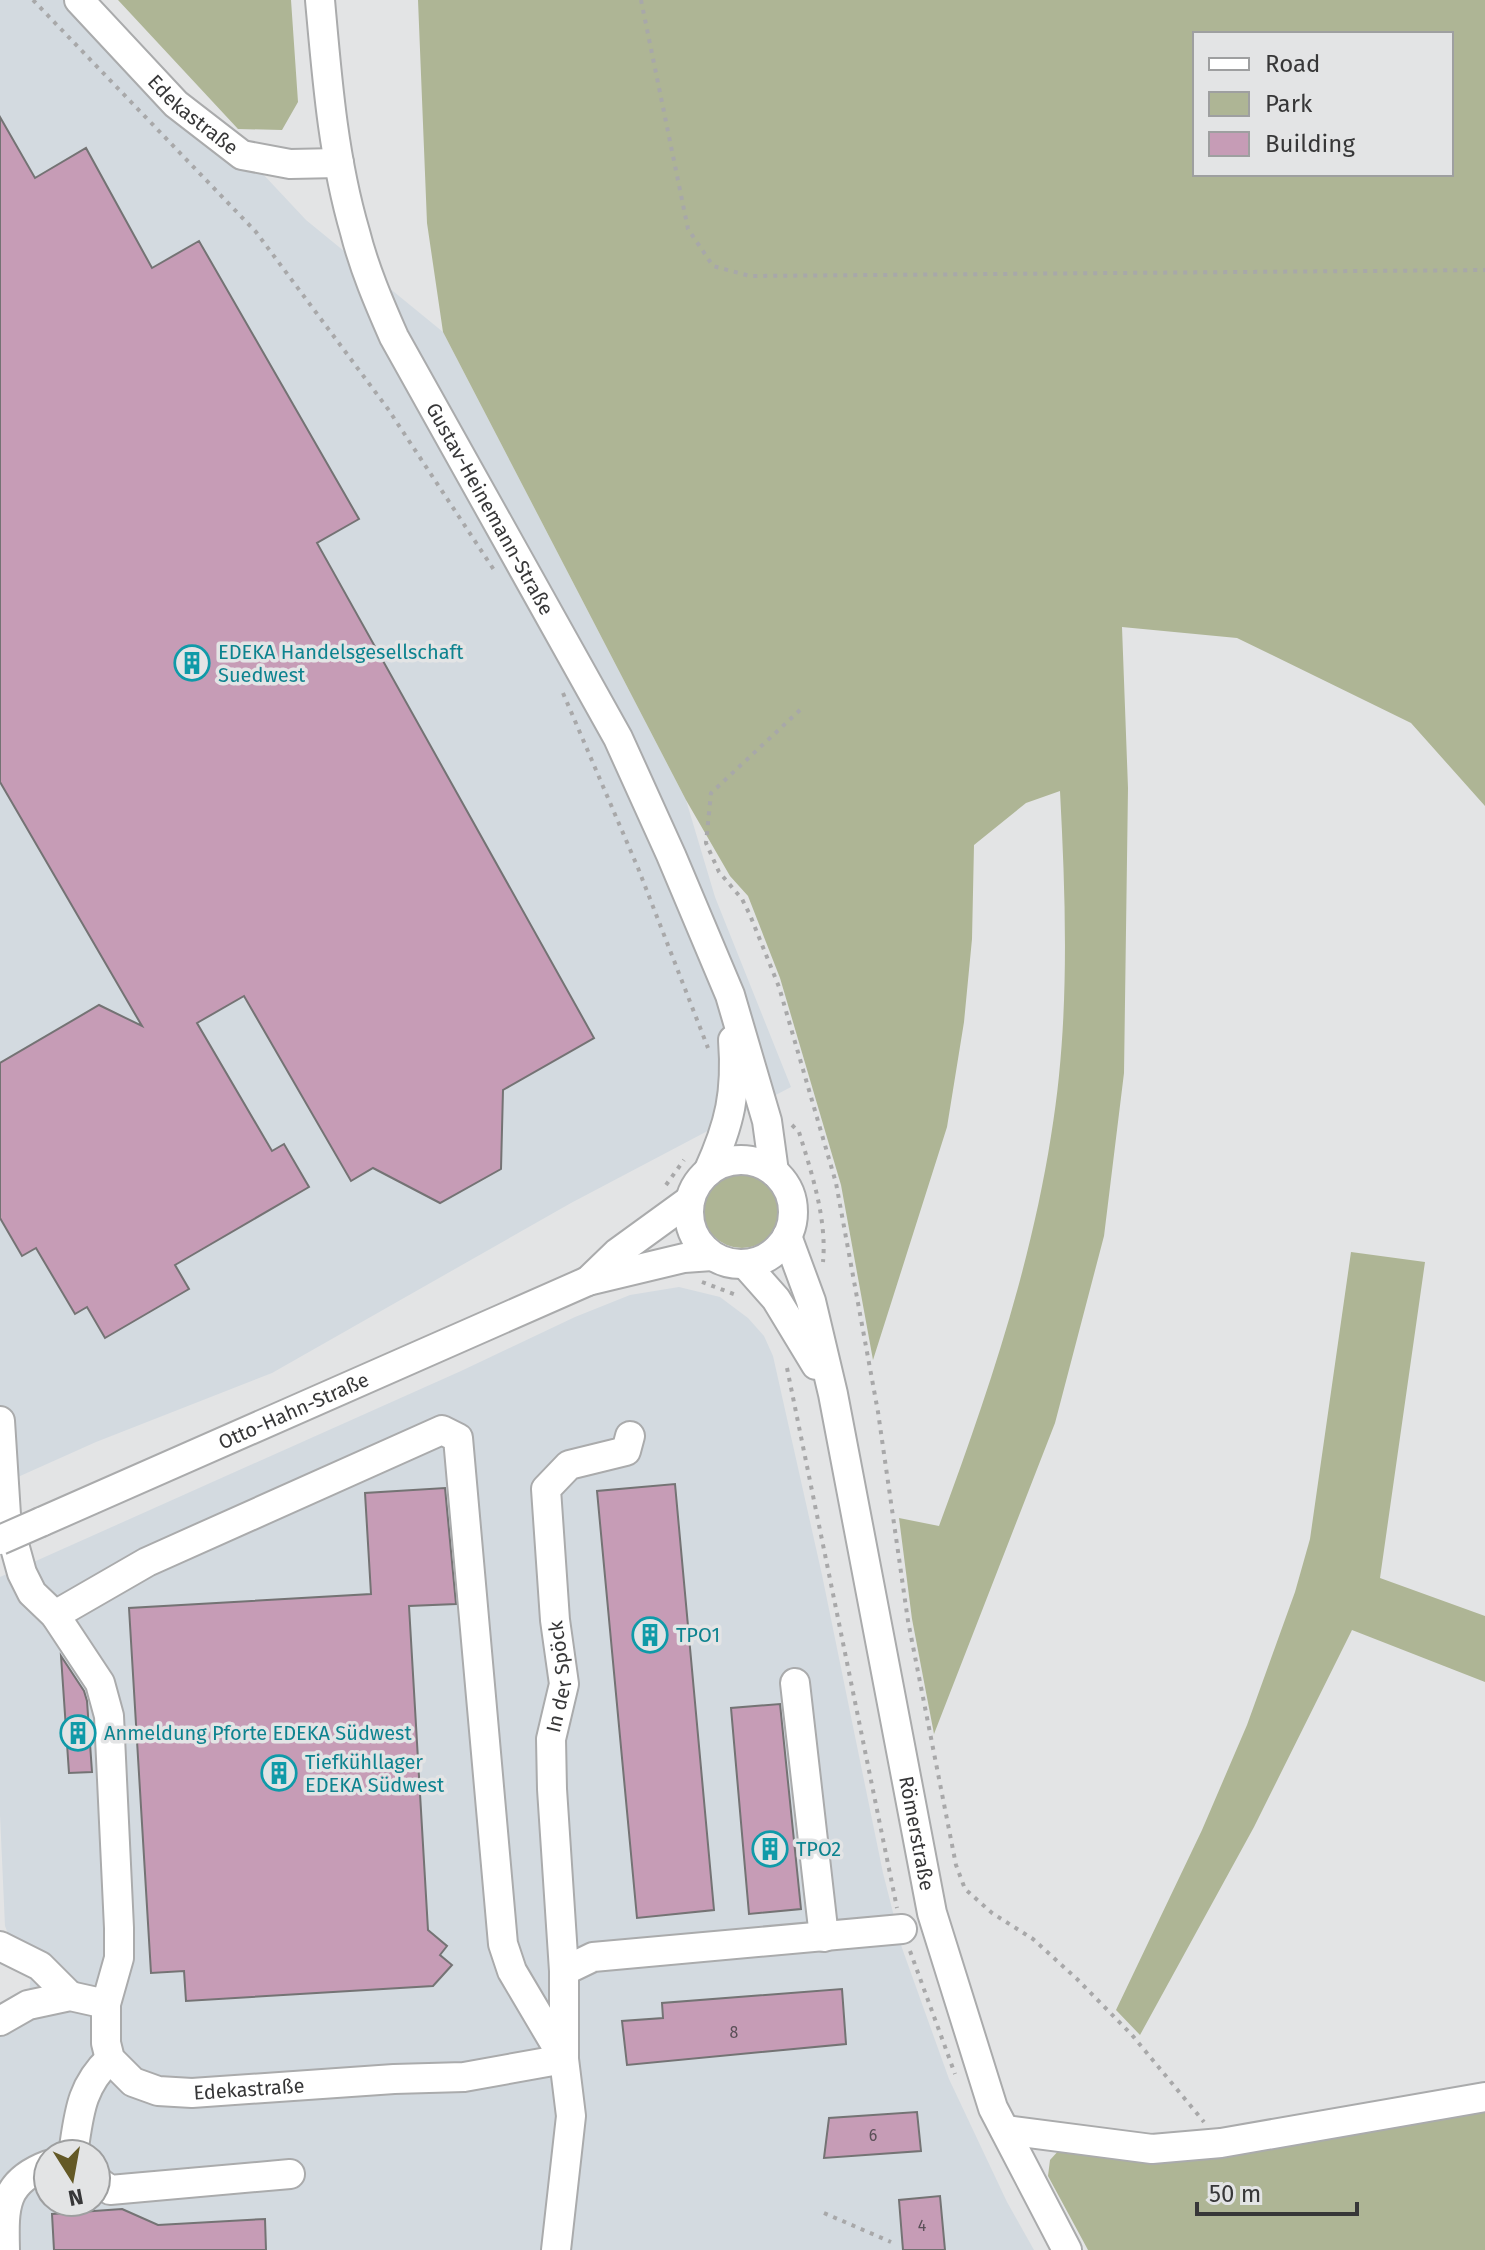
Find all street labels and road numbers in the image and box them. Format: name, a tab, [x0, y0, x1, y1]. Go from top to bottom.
street label: Edekastraße	[143, 70, 243, 160]
street label: Gustav-Heinemann-Straße	[421, 398, 559, 619]
street label: Otto-Hahn-Straße	[215, 1367, 372, 1454]
street label: In der Spöck	[541, 1619, 576, 1735]
street label: Römerstraße	[894, 1774, 939, 1893]
street label: Edekastraße	[193, 2073, 305, 2105]

